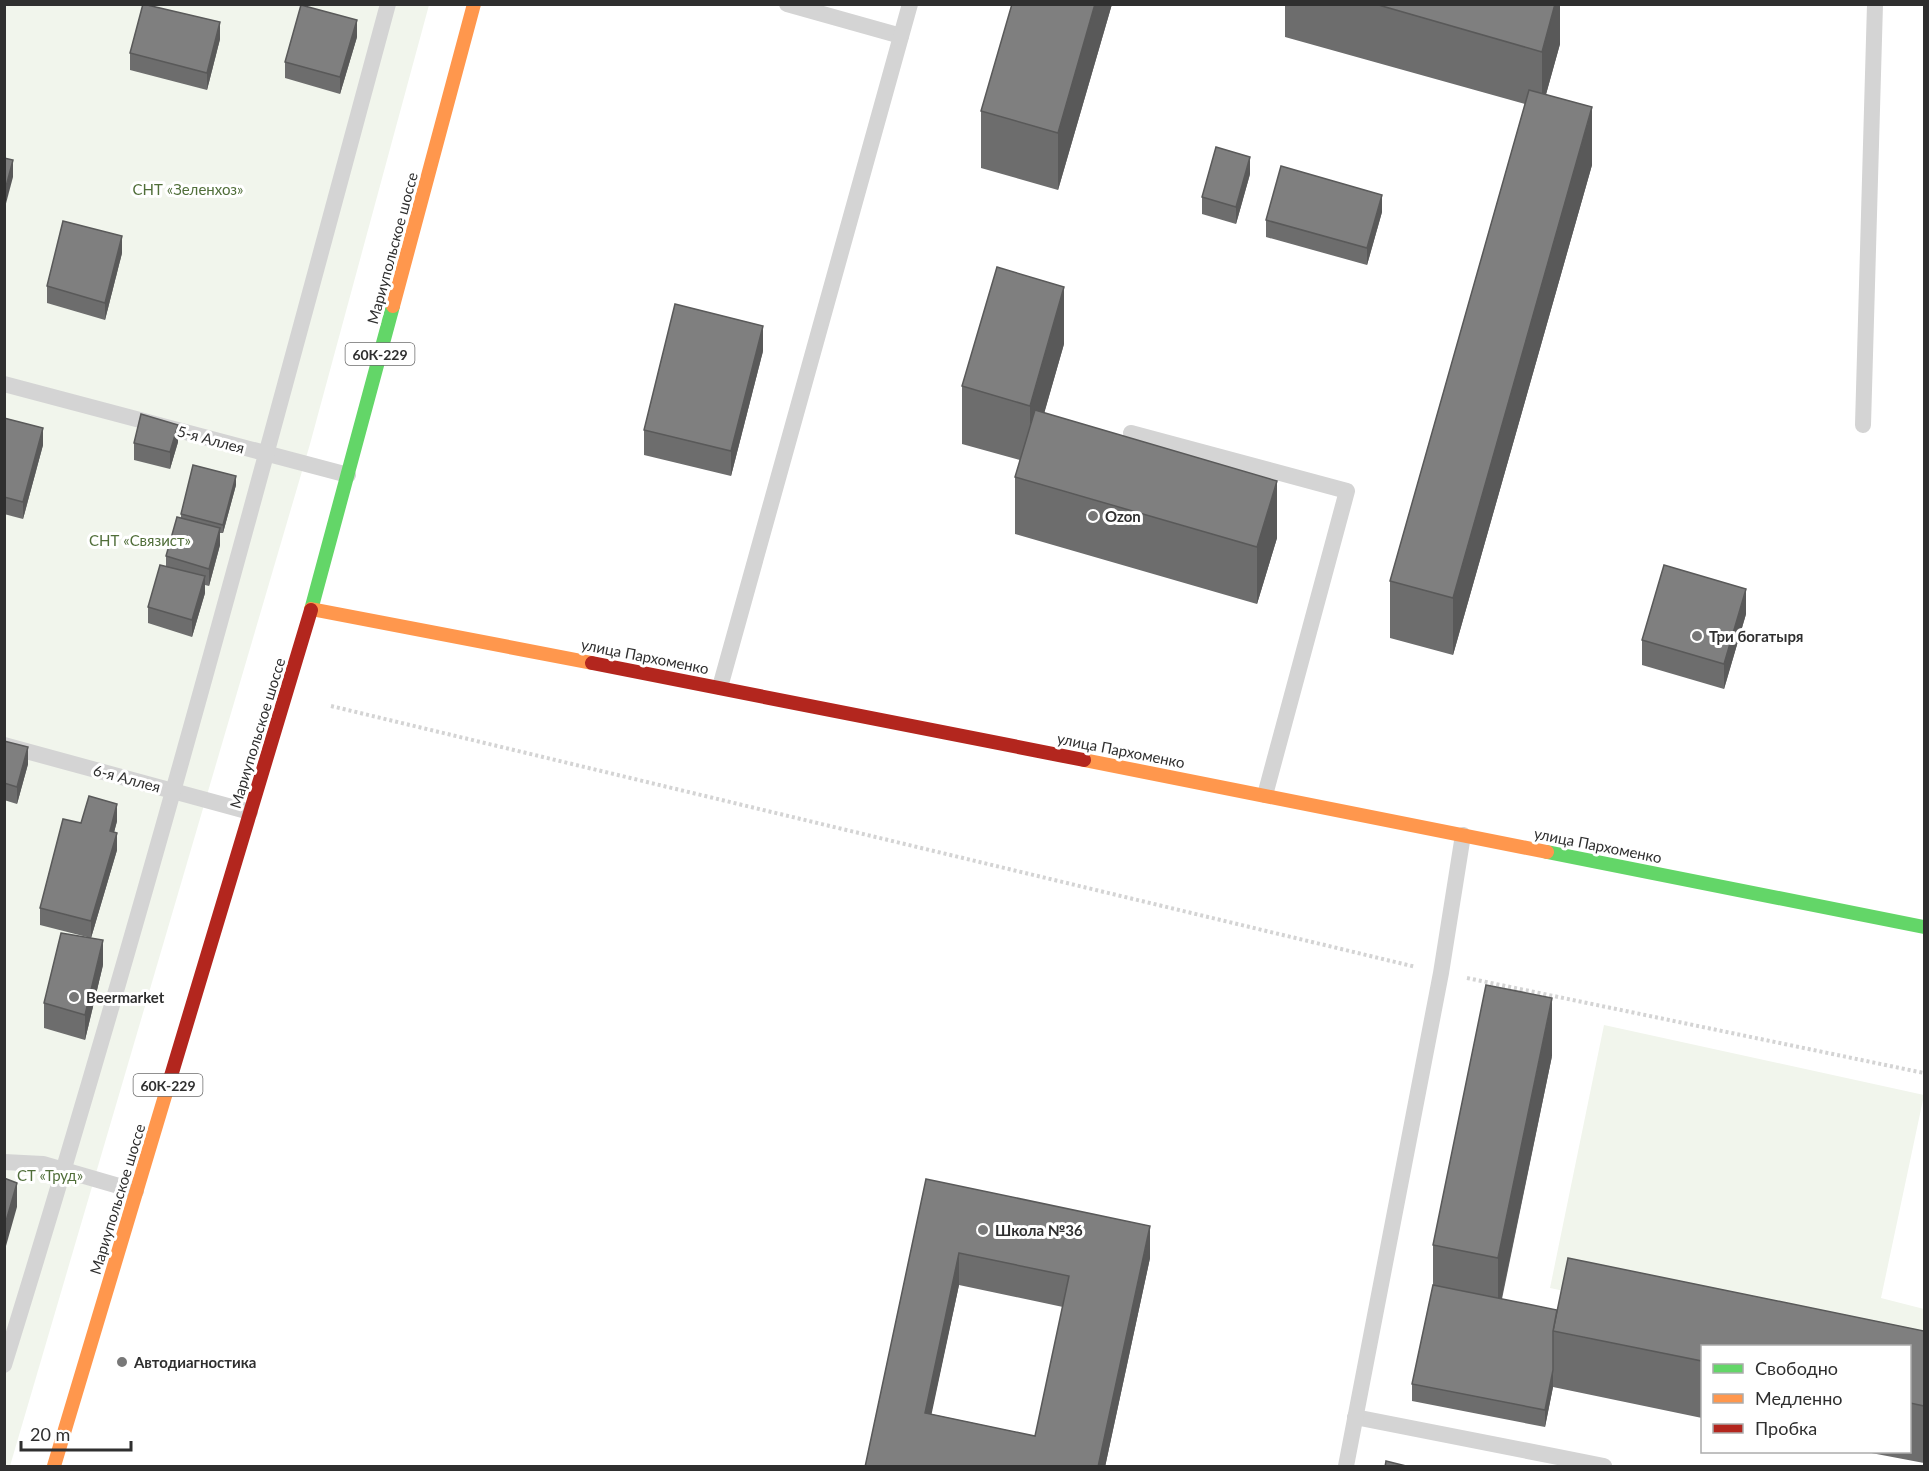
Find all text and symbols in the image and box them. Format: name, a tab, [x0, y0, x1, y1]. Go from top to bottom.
street label: Мариупольское шоссе	[363, 170, 421, 326]
park label: СНТ «Зеленхоз»	[133, 180, 243, 198]
road number: 60К-229	[346, 343, 415, 365]
street label: 5-я Аллея	[176, 421, 246, 457]
place label: Ozon	[1105, 507, 1141, 525]
marker: Ozon	[1086, 509, 1100, 523]
park label: СНТ «Связист»	[89, 531, 191, 549]
place label: Три богатыря	[1709, 627, 1803, 645]
marker: Три богатыря	[1690, 629, 1704, 643]
street label: улица Пархоменко	[580, 635, 710, 677]
street label: Мариупольское шоссе	[226, 656, 288, 810]
street label: улица Пархоменко	[1056, 729, 1186, 771]
street label: 6-я Аллея	[92, 760, 162, 796]
street label: улица Пархоменко	[1533, 824, 1663, 866]
place label: Beermarket	[86, 988, 165, 1006]
marker: Beermarket	[67, 990, 81, 1004]
road number: 60К-229	[134, 1074, 202, 1096]
street label: Мариупольское шоссе	[86, 1122, 148, 1276]
park label: СТ «Труд»	[17, 1166, 83, 1184]
place label: Школа №36	[995, 1221, 1083, 1239]
marker: Школа №36	[976, 1223, 990, 1237]
legend	[1701, 1345, 1911, 1453]
place label: Автодиагностика	[133, 1353, 256, 1371]
marker: Автодиагностика	[115, 1355, 129, 1369]
text: Свободно	[1755, 1357, 1838, 1379]
text: Медленно	[1755, 1387, 1843, 1409]
scale bar	[21, 1414, 130, 1452]
text: Пробка	[1755, 1417, 1817, 1439]
text: 20 m	[30, 1423, 70, 1445]

